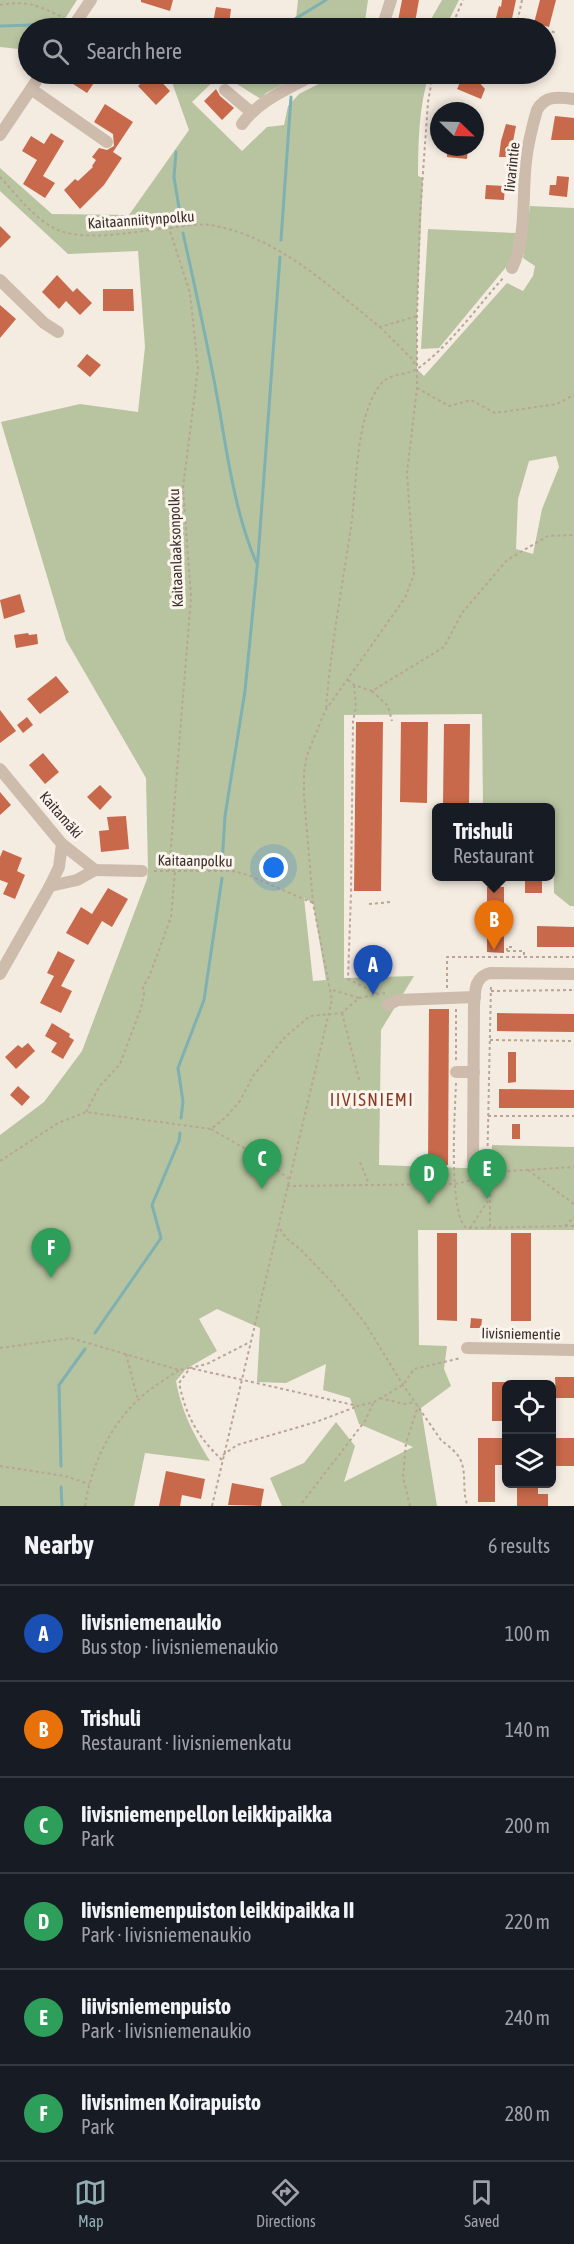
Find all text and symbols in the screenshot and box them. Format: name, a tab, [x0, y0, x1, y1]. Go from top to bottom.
search box	[18, 18, 556, 84]
icon: search	[39, 35, 72, 68]
text: Search here	[87, 38, 182, 64]
north arrow	[430, 102, 484, 156]
street label: Iivarintie	[500, 141, 523, 193]
street label: Kaitaanniitynpolku	[87, 207, 195, 232]
street label: Kaitaanlaaksonpolku	[165, 488, 186, 608]
street label: Kaitamäki	[37, 788, 86, 841]
popup	[432, 803, 555, 881]
text: Trishuli	[453, 818, 513, 844]
text: Restaurant	[453, 844, 534, 867]
street label: Kaitaanpolku	[157, 851, 233, 870]
your location	[259, 853, 288, 882]
pin: B	[474, 900, 514, 950]
pin: A	[354, 946, 392, 995]
district label: IIVISNIEMI	[330, 1089, 414, 1110]
pin: C	[242, 1140, 282, 1189]
pin: E	[468, 1150, 506, 1199]
pin: D	[410, 1154, 448, 1204]
pin: F	[32, 1228, 70, 1278]
street label: Iivisniementie	[481, 1324, 561, 1343]
map controls	[502, 1380, 556, 1488]
button: locate	[502, 1380, 556, 1434]
button: layers	[502, 1434, 556, 1488]
text: Nearby	[24, 1530, 94, 1560]
text: 6 results	[488, 1534, 550, 1557]
text: Iivisniemenaukio	[81, 1609, 222, 1635]
text: A	[39, 1622, 48, 1645]
text: 100 m	[505, 1622, 550, 1645]
text: Bus stop · Iivisniemenaukio	[81, 1635, 279, 1658]
text: Trishuli	[81, 1705, 141, 1731]
text: B	[39, 1718, 48, 1741]
text: 140 m	[505, 1718, 550, 1741]
text: Restaurant · Iivisniemenkatu	[81, 1731, 292, 1754]
text: Iivisniemenpellon leikkipaikka	[81, 1801, 332, 1827]
text: C	[39, 1814, 48, 1837]
text: 200 m	[505, 1814, 550, 1837]
text: Park	[81, 1827, 114, 1850]
text: Iivisniemenpuiston leikkipaikka II	[81, 1897, 354, 1923]
text: D	[38, 1910, 49, 1933]
text: 220 m	[505, 1910, 550, 1933]
text: Park · Iivisniemenaukio	[81, 1923, 251, 1946]
text: Iiivisniemenpuisto	[81, 1993, 231, 2019]
text: E	[39, 2006, 48, 2029]
text: 240 m	[505, 2006, 550, 2029]
text: Park · Iivisniemenaukio	[81, 2019, 251, 2042]
text: Iivisnimen Koirapuisto	[81, 2089, 261, 2115]
text: F	[39, 2102, 48, 2125]
text: 280 m	[505, 2102, 550, 2125]
text: Park	[81, 2115, 114, 2138]
tab: Map	[74, 2176, 107, 2230]
tab: Directions	[256, 2176, 316, 2230]
tab: Saved	[464, 2176, 500, 2230]

